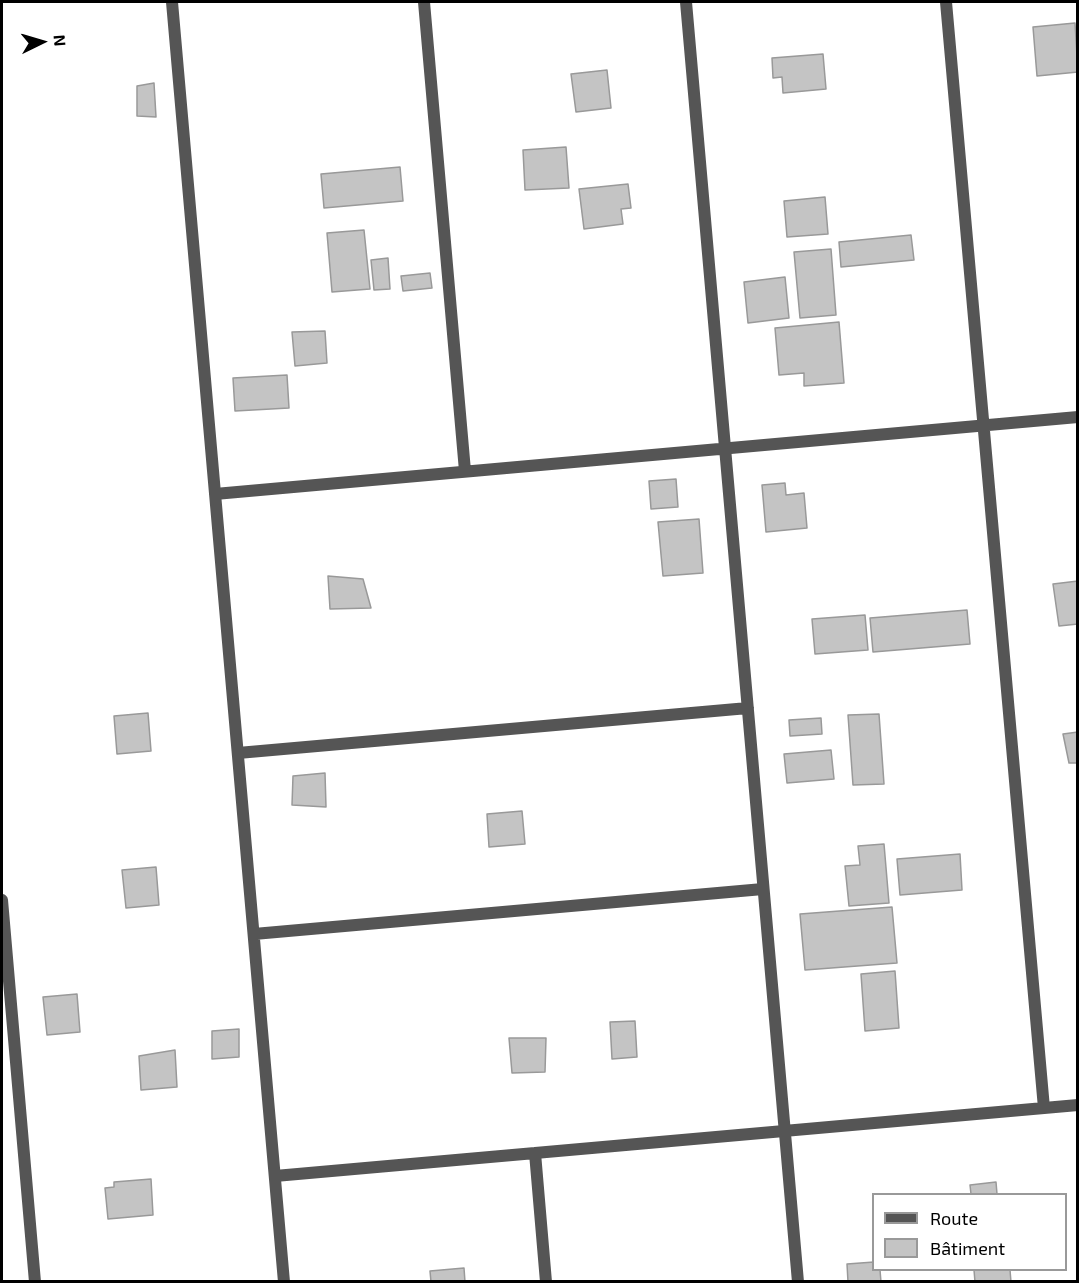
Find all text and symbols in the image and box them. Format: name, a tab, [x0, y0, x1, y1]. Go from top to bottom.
north arrow	[12, 12, 72, 72]
text: N	[50, 34, 70, 47]
legend	[872, 1193, 1067, 1271]
text: Route	[930, 1207, 978, 1229]
text: Bâtiment	[930, 1237, 1005, 1259]

